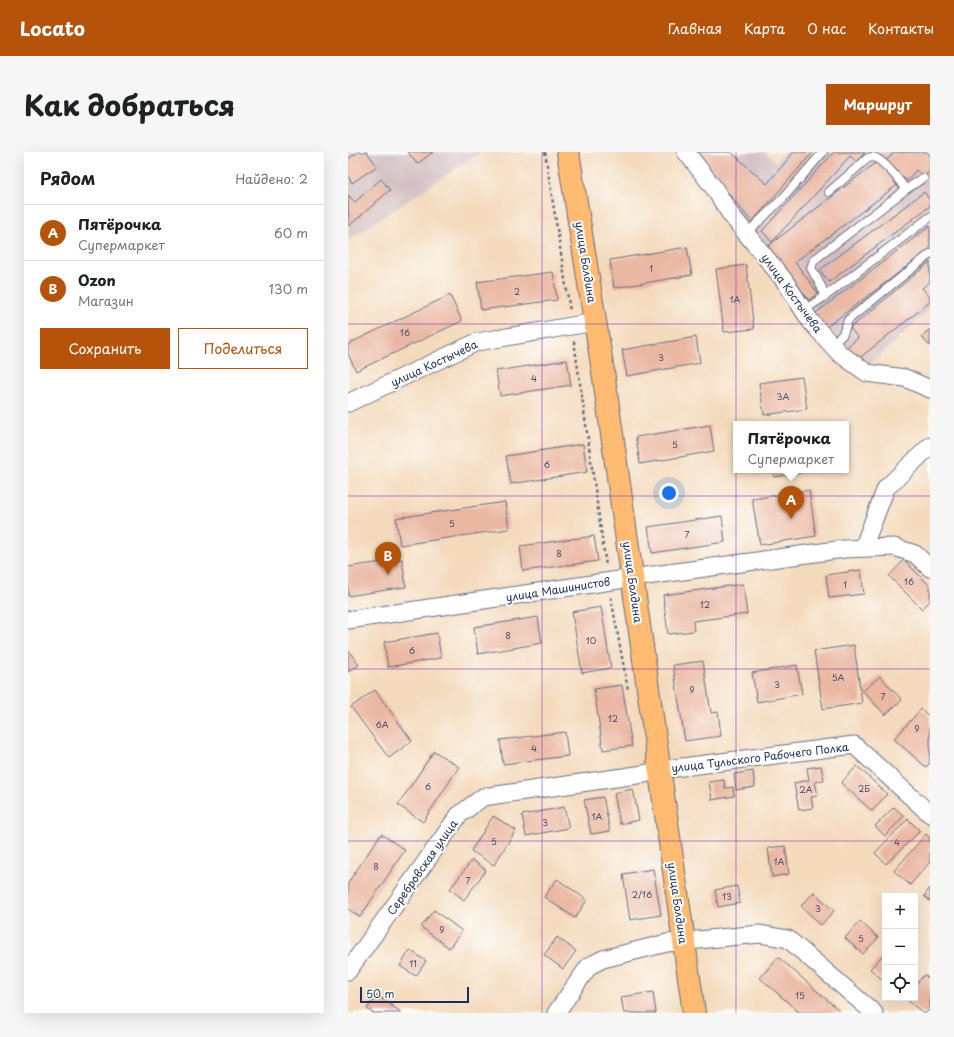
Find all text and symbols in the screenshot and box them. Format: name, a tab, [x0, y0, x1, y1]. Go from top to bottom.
text: Locato	[20, 14, 85, 42]
text: Главная	[668, 18, 722, 39]
text: Карта	[744, 18, 785, 39]
text: О нас	[807, 18, 846, 39]
text: Контакты	[868, 18, 934, 39]
text: Как добраться	[24, 83, 235, 126]
button: Маршрут	[826, 84, 930, 125]
text: Рядом	[40, 165, 95, 191]
text: Найдено: 2	[235, 169, 308, 188]
text: Пятёрочка	[78, 212, 161, 235]
street label: улица Болдина	[571, 220, 601, 304]
text: A	[48, 223, 58, 242]
text: 60 m	[274, 223, 308, 242]
text: Супермаркет	[78, 235, 165, 254]
street label: улица Костычева	[757, 250, 827, 336]
house number: 1	[649, 261, 653, 275]
text: Ozon	[78, 268, 116, 291]
text: B	[49, 279, 57, 298]
text: 130 m	[269, 279, 308, 298]
house number: 2	[514, 284, 520, 298]
text: Магазин	[78, 291, 134, 310]
house number: 1А	[730, 292, 741, 306]
house number: 16	[400, 325, 410, 339]
button: Сохранить	[40, 328, 170, 369]
button: Поделиться	[178, 328, 308, 369]
street label: улица Костычева	[388, 335, 480, 391]
house number: 3	[658, 350, 664, 364]
house number: 4	[531, 371, 537, 385]
house number: 3А	[777, 389, 790, 403]
popup	[733, 421, 849, 473]
text: Пятёрочка	[748, 426, 831, 449]
house number: 5	[672, 437, 678, 451]
text: Супермаркет	[748, 449, 834, 468]
house number: 6	[544, 457, 550, 471]
your location	[659, 483, 679, 503]
pin: A	[778, 486, 804, 519]
house number: 5	[449, 516, 455, 530]
house number: 7	[684, 527, 690, 541]
street label: улица Болдина	[619, 540, 647, 624]
pin: B	[375, 542, 401, 575]
house number: 8	[556, 546, 562, 560]
street label: улица Машинистов	[505, 572, 611, 606]
house number: 16	[904, 574, 914, 588]
house number: 1	[843, 577, 847, 591]
house number: 12	[700, 597, 710, 611]
house number: 8	[505, 628, 511, 642]
house number: 10	[586, 633, 597, 647]
house number: 6	[409, 643, 415, 657]
house number: 5А	[832, 670, 844, 684]
house number: 3	[774, 677, 780, 691]
house number: 9	[689, 682, 695, 696]
house number: 7	[880, 689, 886, 703]
house number: 12	[608, 711, 618, 725]
house number: 6А	[375, 717, 389, 731]
house number: 9	[914, 721, 920, 735]
street label: улица Тульского Рабочего Полка	[670, 738, 850, 776]
house number: 4	[531, 741, 537, 755]
house number: 6	[425, 779, 431, 793]
house number: 2Б	[858, 781, 870, 795]
house number: 2А	[799, 782, 813, 796]
house number: 1А	[592, 809, 603, 823]
house number: 3	[542, 815, 548, 829]
street label: Серебровская улица	[383, 816, 461, 918]
house number: 5	[491, 834, 497, 848]
house number: 4	[894, 835, 900, 849]
house number: 1А	[774, 854, 785, 868]
house number: 8	[373, 859, 379, 873]
street label: улица Болдина	[664, 861, 692, 945]
house number: 7	[465, 873, 471, 887]
house number: 2/16	[632, 887, 652, 901]
house number: 13	[722, 889, 732, 903]
map controls	[882, 893, 918, 1001]
button: +	[882, 893, 918, 929]
house number: 3	[815, 901, 821, 915]
house number: 9	[439, 922, 445, 936]
button: −	[882, 929, 918, 965]
house number: 5	[858, 931, 864, 945]
house number: 11	[409, 956, 417, 970]
button: locate	[882, 965, 918, 1001]
scale bar	[360, 985, 469, 1004]
text: 50 m	[366, 985, 395, 1002]
house number: 15	[795, 988, 805, 1002]

